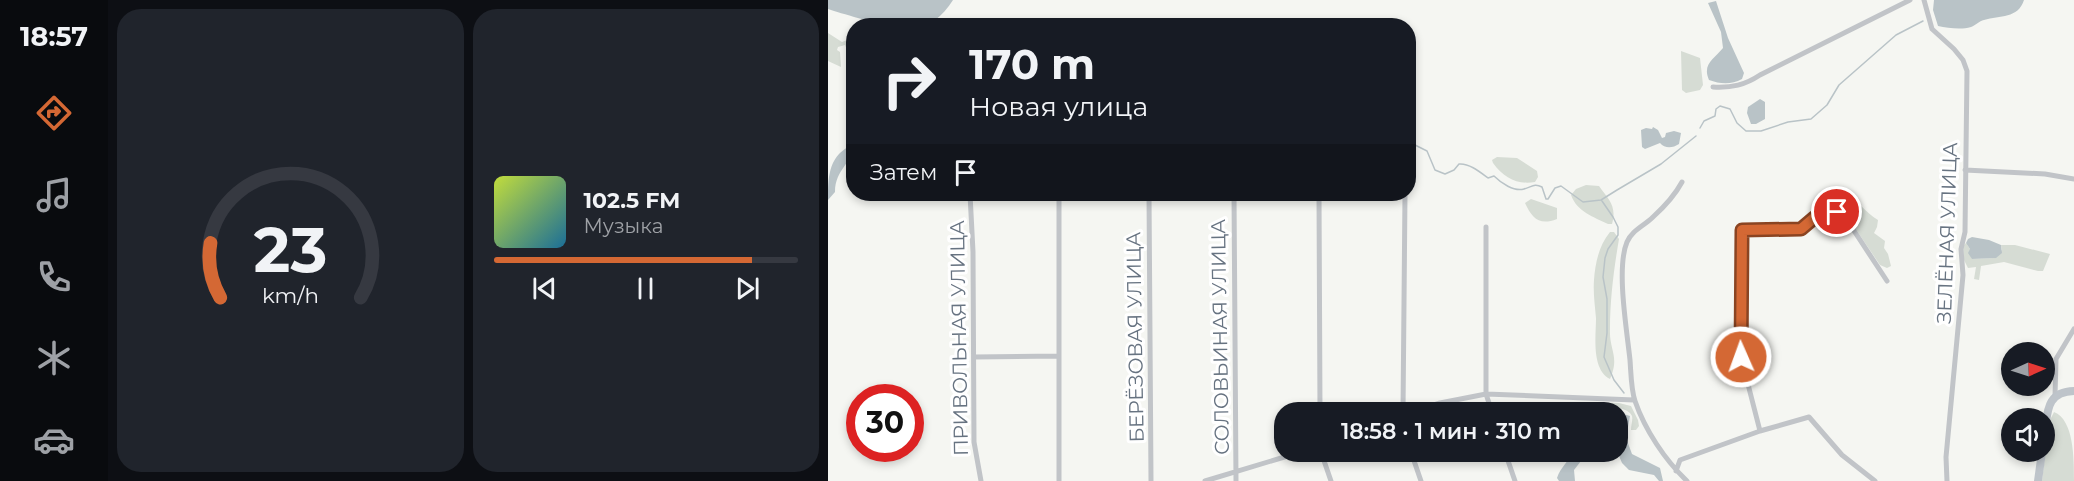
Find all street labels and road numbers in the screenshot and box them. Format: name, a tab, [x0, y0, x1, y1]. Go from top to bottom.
street label: ЗЕЛЁНАЯ УЛИЦА	[1932, 142, 1962, 324]
street label: СОЛОВЬИНАЯ УЛИЦА	[1206, 219, 1234, 455]
street label: ПРИВОЛЬНАЯ УЛИЦА	[945, 220, 973, 456]
street label: БЕРЁЗОВАЯ УЛИЦА	[1121, 231, 1149, 442]

